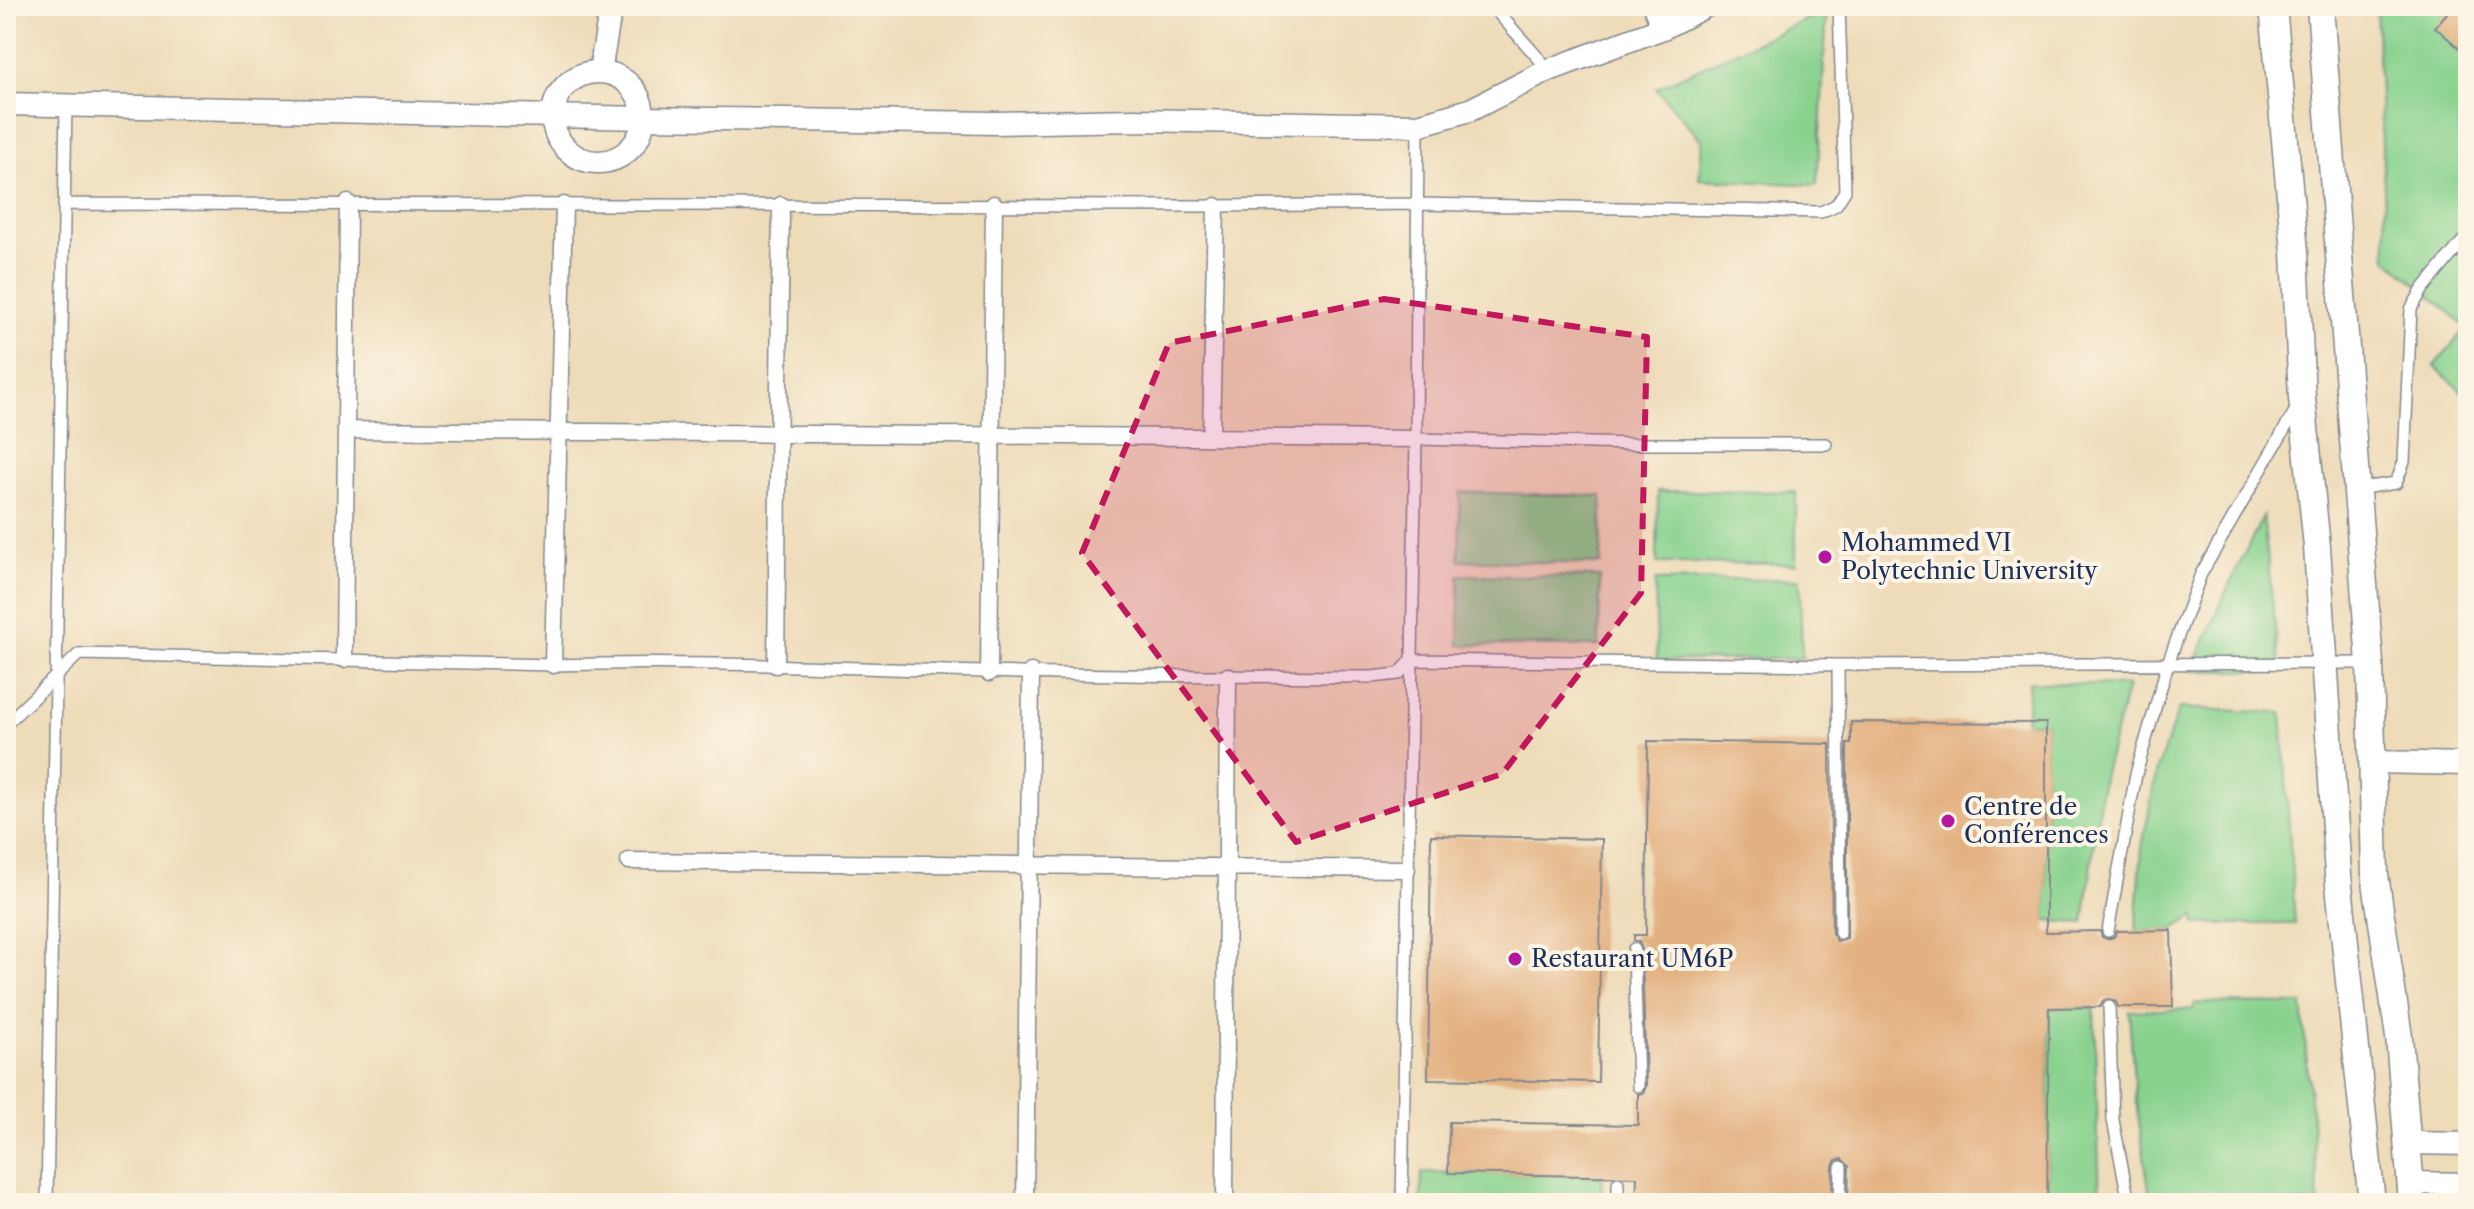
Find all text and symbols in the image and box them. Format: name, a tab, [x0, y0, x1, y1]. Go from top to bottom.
place label: Mohammed VI Polytechnic University	[1841, 528, 2098, 585]
marker: Mohammed VI Polytechnic University	[1816, 548, 1834, 566]
place label: Centre de Conférences	[1964, 792, 2109, 849]
marker: Centre de Conférences	[1939, 812, 1957, 830]
place label: Restaurant UM6P	[1531, 944, 1733, 973]
marker: Restaurant UM6P	[1506, 950, 1524, 968]

